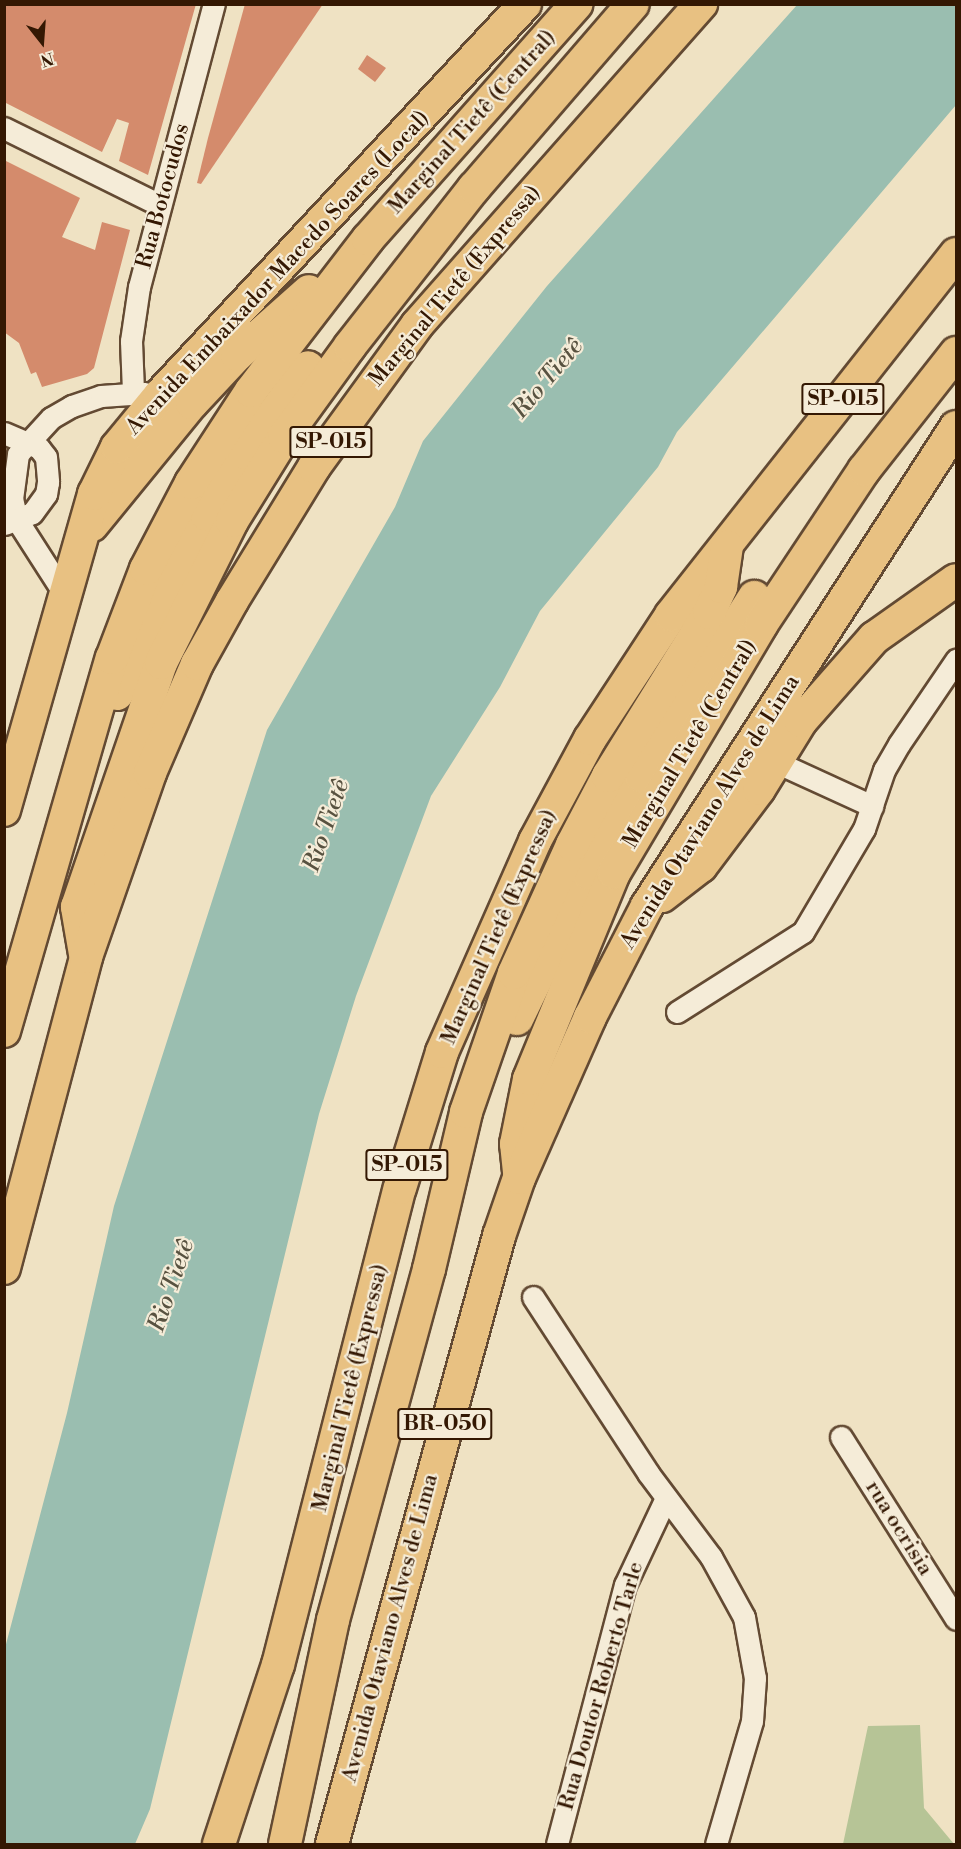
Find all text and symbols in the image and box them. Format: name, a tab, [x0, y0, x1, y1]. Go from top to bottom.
north arrow	[12, 12, 72, 72]
street label: Marginal Tietê (Central)	[382, 25, 562, 219]
text: N	[38, 48, 56, 71]
street label: Avenida Embaixador Macedo Soares (Local)	[121, 105, 435, 441]
street label: Rua Botocudos	[131, 121, 195, 271]
street label: Marginal Tietê (Expressa)	[363, 180, 547, 392]
water label: Rio Tietê	[506, 333, 590, 425]
road number: SP-015	[801, 381, 885, 417]
road number: SP-015	[289, 424, 373, 460]
street label: Marginal Tietê (Central)	[617, 635, 763, 853]
street label: Avenida Otaviano Alves de Lima	[615, 670, 805, 954]
water label: Rio Tietê	[298, 776, 356, 876]
street label: Marginal Tietê (Expressa)	[435, 805, 563, 1049]
road number: SP-015	[365, 1147, 449, 1183]
water label: Rio Tietê	[143, 1236, 201, 1336]
street label: Marginal Tietê (Expressa)	[306, 1261, 394, 1515]
road number: BR-050	[397, 1406, 493, 1442]
street label: Avenida Otaviano Alves de Lima	[336, 1471, 444, 1785]
street label: rua ocrisia	[859, 1476, 939, 1580]
street label: Rua Doutor Roberto Tarle	[553, 1559, 649, 1813]

